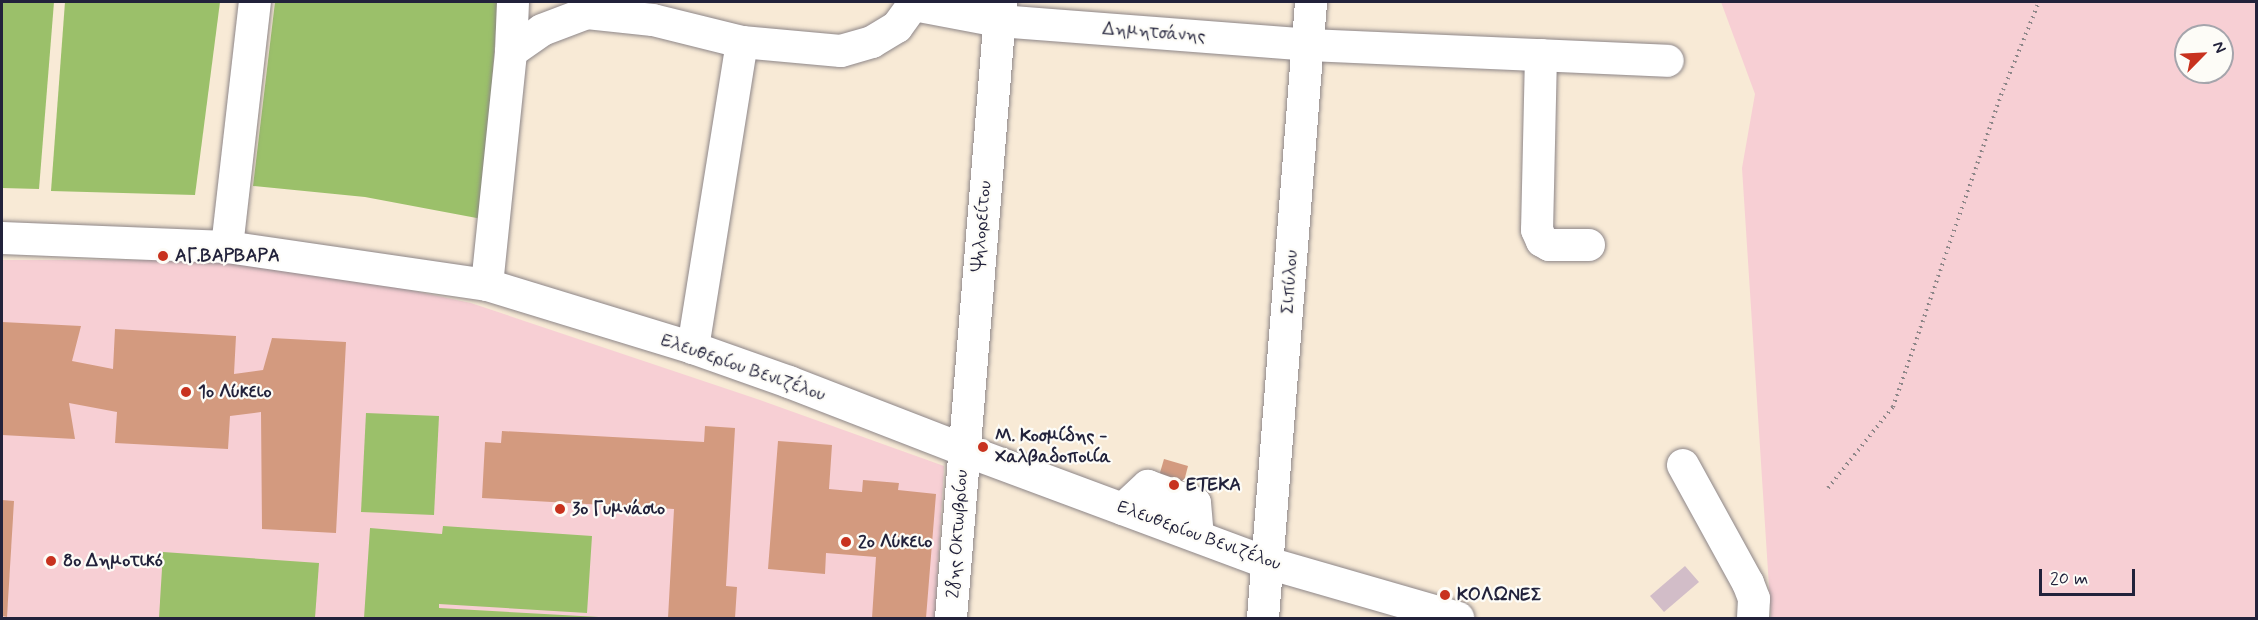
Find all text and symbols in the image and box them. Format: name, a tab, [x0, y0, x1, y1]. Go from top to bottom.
street label: Δημητσάνης	[1102, 19, 1206, 47]
north arrow	[2174, 24, 2234, 84]
text: N	[2207, 38, 2231, 56]
street label: Ψηλορείτου	[967, 180, 997, 272]
place label: ΑΓ.ΒΑΡΒΑΡΑ	[175, 245, 280, 267]
marker: ΑΓ.ΒΑΡΒΑΡΑ	[156, 249, 170, 263]
street label: Σιπύλου	[1277, 249, 1303, 315]
street label: Ελευθερίου Βενιζέλου	[658, 330, 828, 406]
place label: 1ο Λύκειο	[198, 381, 271, 403]
marker: 1ο Λύκειο	[179, 385, 193, 399]
place label: Μ. Κοσμίδης - Χαλβαδοποιία	[995, 426, 1111, 468]
marker: Μ. Κοσμίδης - Χαλβαδοποιία	[976, 440, 990, 454]
street label: 28ης Οκτωβρίου	[943, 469, 973, 599]
place label: ΕΤΕΚΑ	[1186, 474, 1241, 496]
marker: ΕΤΕΚΑ	[1167, 478, 1181, 492]
street label: Ελευθερίου Βενιζέλου	[1114, 496, 1284, 576]
place label: 3ο Γυμνάσιο	[572, 498, 665, 520]
marker: 3ο Γυμνάσιο	[553, 502, 567, 516]
place label: 2ο Λύκειο	[858, 531, 932, 553]
marker: 2ο Λύκειο	[839, 535, 853, 549]
place label: 8ο Δημοτικό	[63, 550, 163, 572]
marker: 8ο Δημοτικό	[44, 554, 58, 568]
scale bar	[2042, 557, 2138, 595]
text: 20 m	[2050, 567, 2088, 591]
place label: ΚΟΛΩΝΕΣ	[1457, 584, 1542, 606]
marker: ΚΟΛΩΝΕΣ	[1438, 588, 1452, 602]

